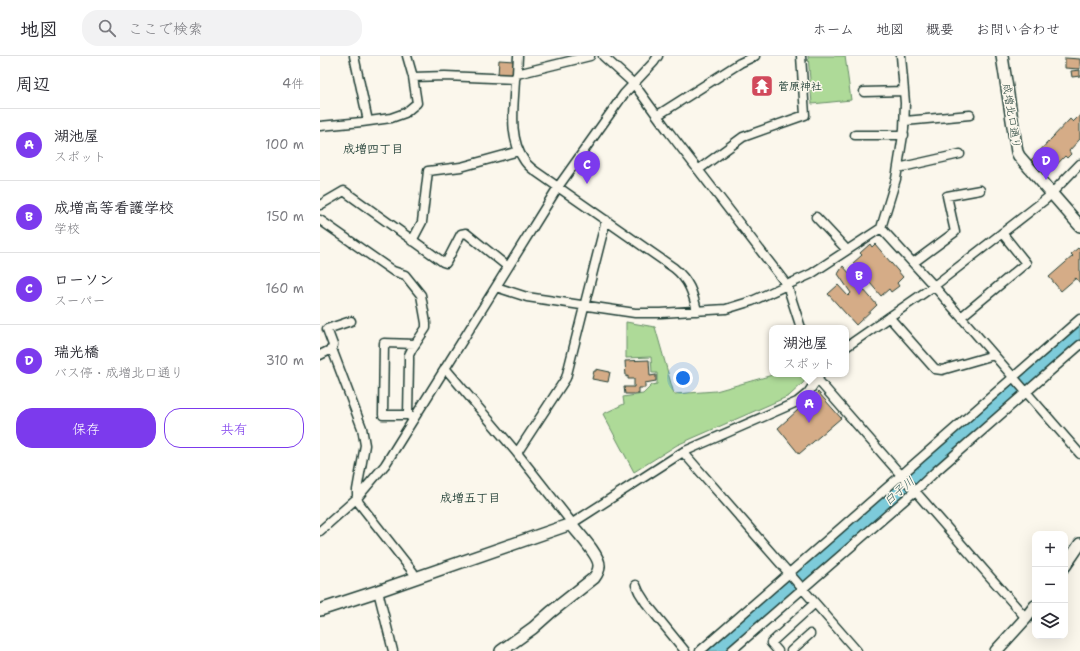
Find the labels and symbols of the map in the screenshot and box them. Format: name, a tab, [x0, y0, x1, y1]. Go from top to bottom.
temple icon: 菅原神社	[749, 73, 775, 99]
place label: 菅原神社	[778, 79, 822, 94]
street label: 成増北口通り	[999, 82, 1024, 150]
district label: 成増四丁目	[343, 141, 403, 157]
pin: D	[1033, 147, 1059, 180]
pin: C	[574, 151, 600, 184]
pin: B	[846, 262, 872, 295]
your location	[673, 368, 693, 388]
pin: A	[796, 390, 822, 423]
water label: 白子川	[880, 473, 918, 509]
district label: 成増五丁目	[440, 490, 500, 506]

